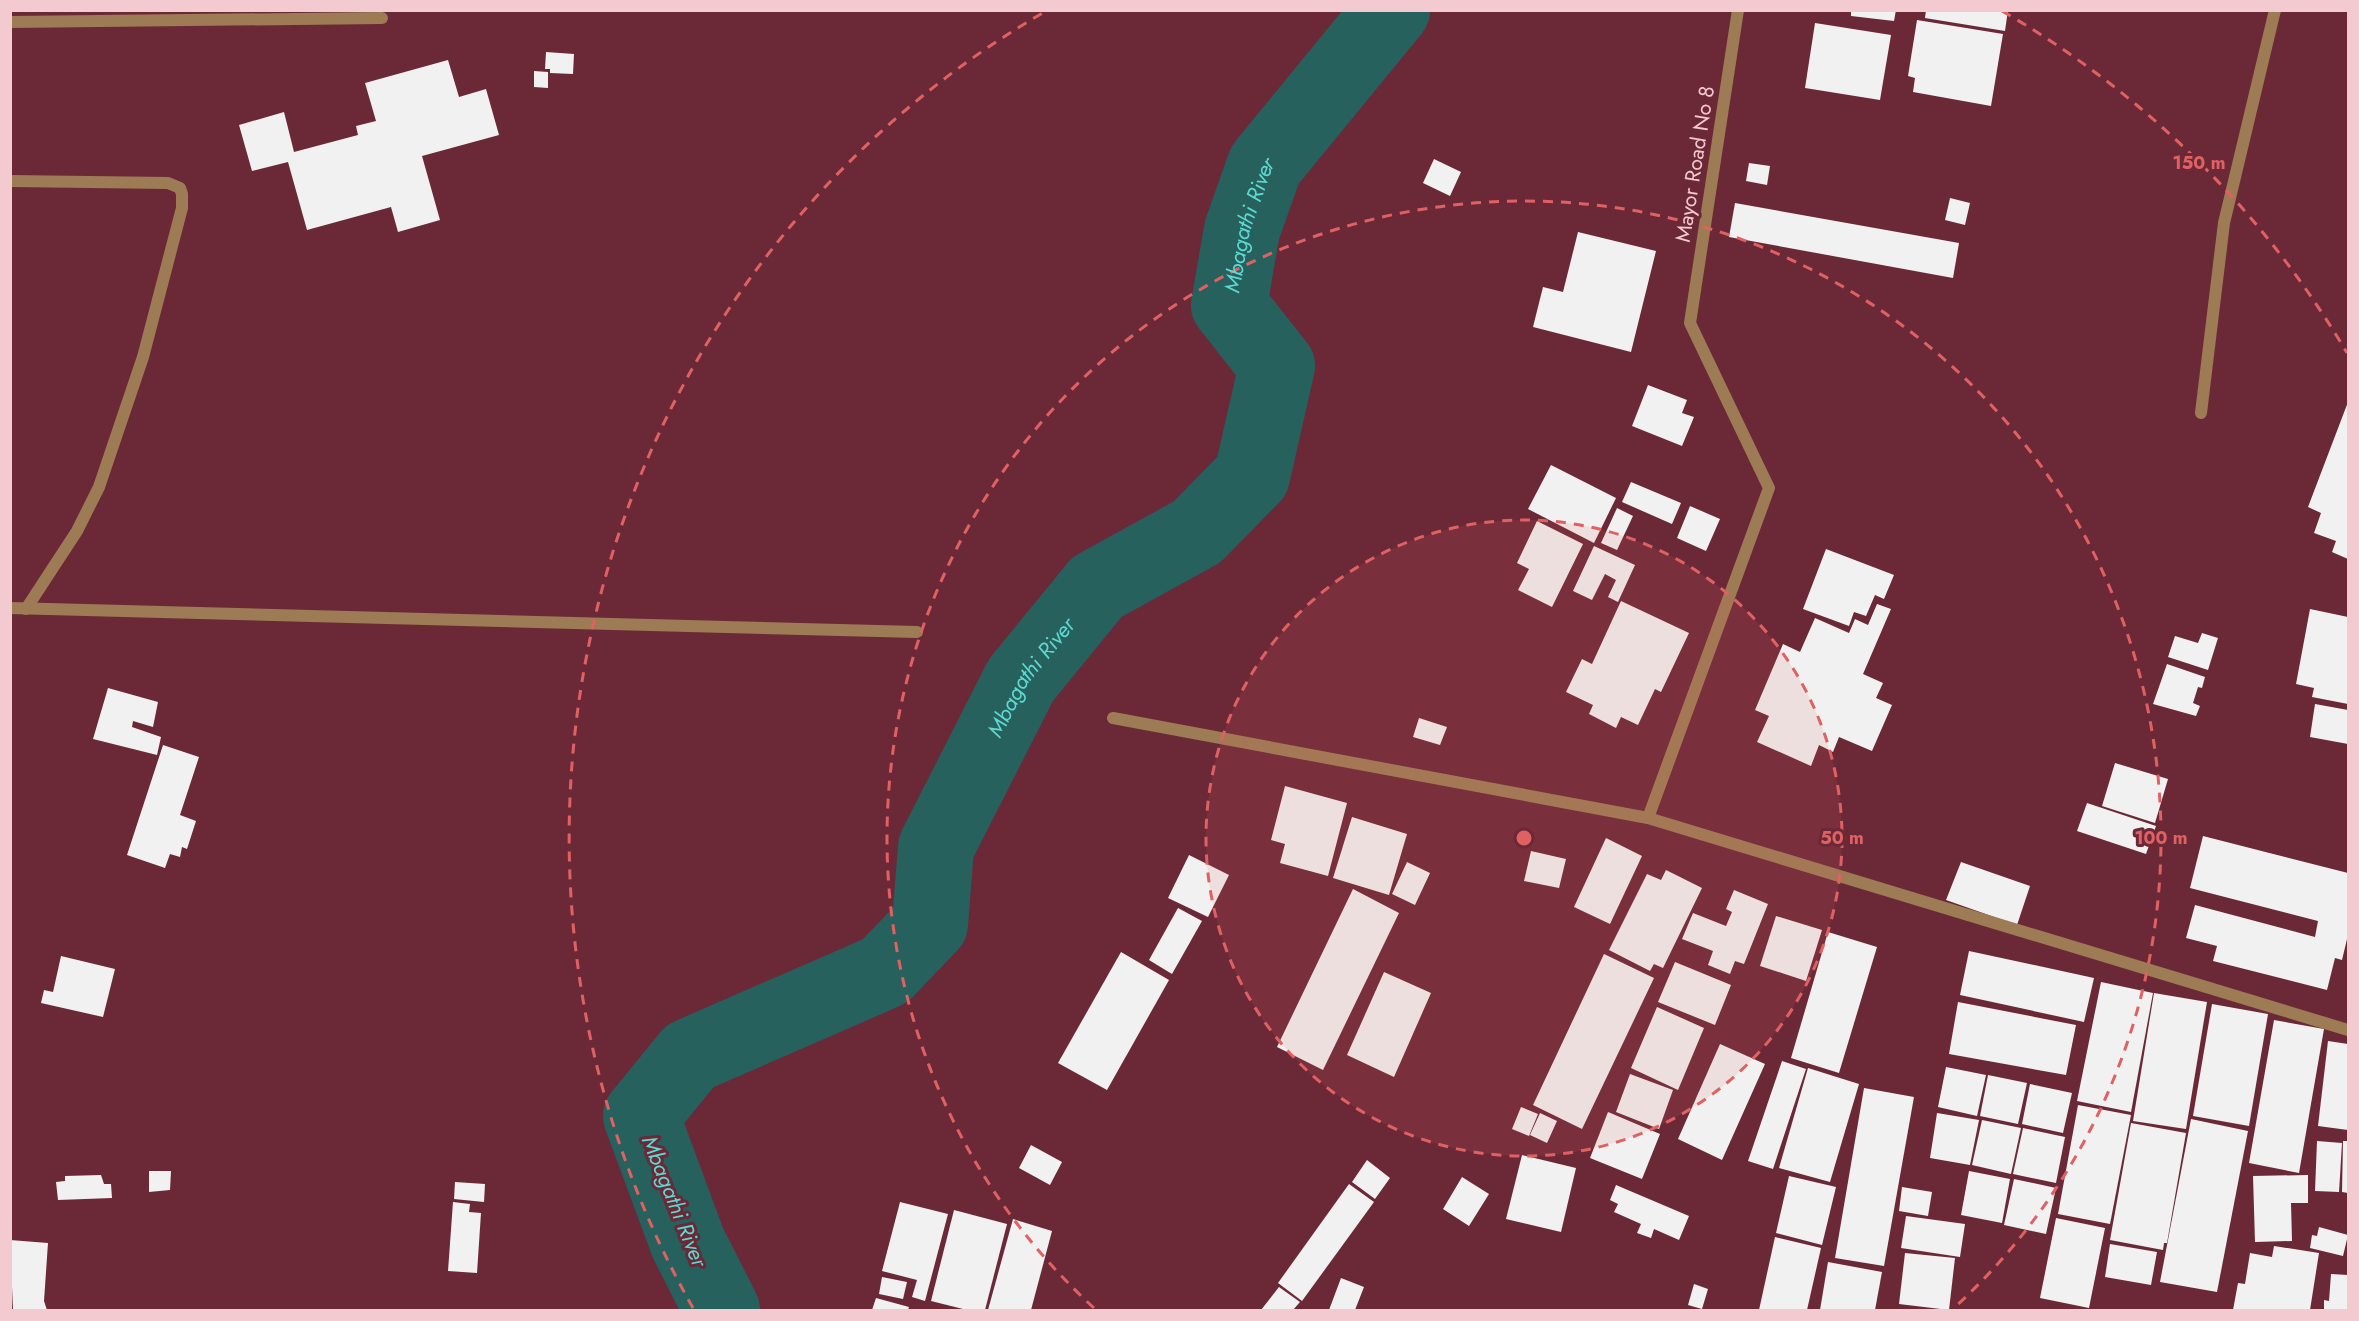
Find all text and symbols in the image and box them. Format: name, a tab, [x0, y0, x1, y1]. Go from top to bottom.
street label: Mayor Road No 8	[1668, 84, 1722, 244]
water label: Mbagathi River	[1215, 148, 1283, 295]
text: 150 m	[2173, 150, 2225, 176]
water label: Mbagathi River	[979, 609, 1083, 743]
text: 50 m	[1820, 825, 1864, 851]
text: 100 m	[2134, 825, 2188, 851]
centre of rings	[1514, 828, 1534, 848]
water label: Mbagathi River	[634, 1130, 717, 1273]

